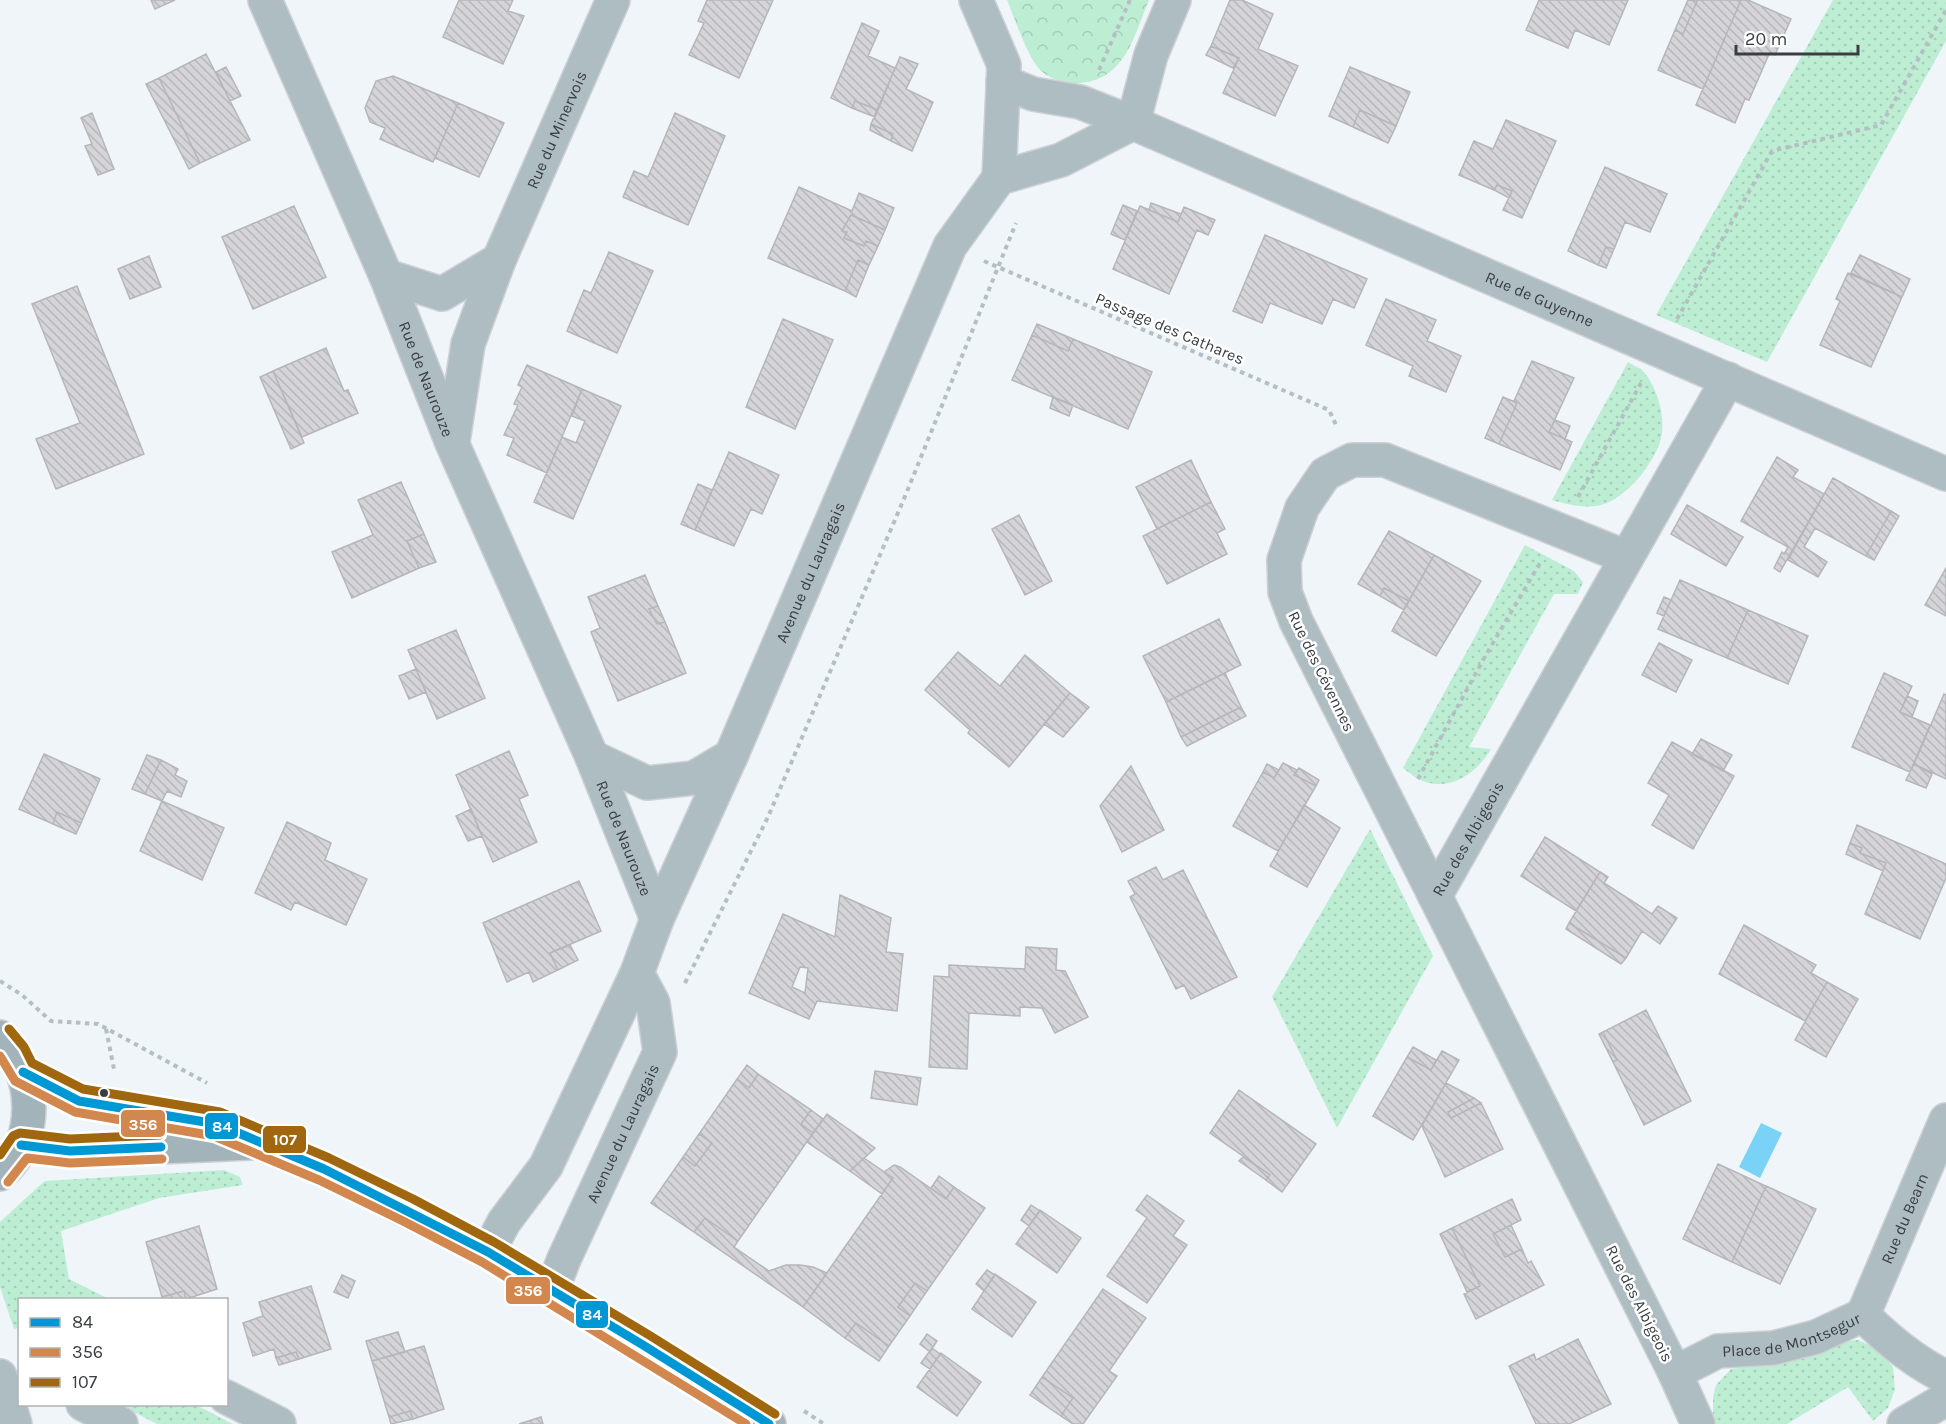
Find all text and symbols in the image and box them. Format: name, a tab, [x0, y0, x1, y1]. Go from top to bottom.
scale bar	[1736, 18, 1858, 56]
text: 20 m	[1745, 28, 1787, 50]
street label: Rue du Minervois	[522, 68, 591, 192]
street label: Rue de Guyenne	[1482, 267, 1597, 331]
street label: Passage des Cathares	[1093, 289, 1247, 368]
street label: Rue de Naurouze	[395, 319, 458, 440]
street label: Avenue du Lauragais	[772, 499, 849, 646]
street label: Rue des Cévennes	[1284, 608, 1359, 735]
street label: Rue de Naurouze	[592, 778, 656, 899]
street label: Rue des Albigeois	[1428, 778, 1508, 899]
street label: Avenue du Lauragais	[582, 1061, 663, 1206]
unlabelled marker	[98, 1087, 110, 1099]
line badge: 356	[120, 1109, 166, 1138]
line badge: 84	[204, 1112, 239, 1140]
text: 356	[129, 1115, 157, 1134]
text: 84	[212, 1117, 232, 1136]
line badge: 107	[262, 1125, 307, 1154]
text: 107	[273, 1130, 297, 1149]
street label: Rue du Bearn	[1877, 1170, 1932, 1267]
street label: Rue des Albigeois	[1602, 1242, 1677, 1365]
line badge: 356	[505, 1276, 551, 1305]
text: 356	[514, 1281, 542, 1300]
legend	[18, 1298, 228, 1406]
line badge: 84	[575, 1300, 609, 1329]
text: 84	[582, 1305, 602, 1324]
street label: Place de Montsegur	[1722, 1308, 1864, 1361]
text: 84	[72, 1311, 93, 1333]
text: 356	[72, 1341, 103, 1363]
text: 107	[72, 1371, 98, 1393]

